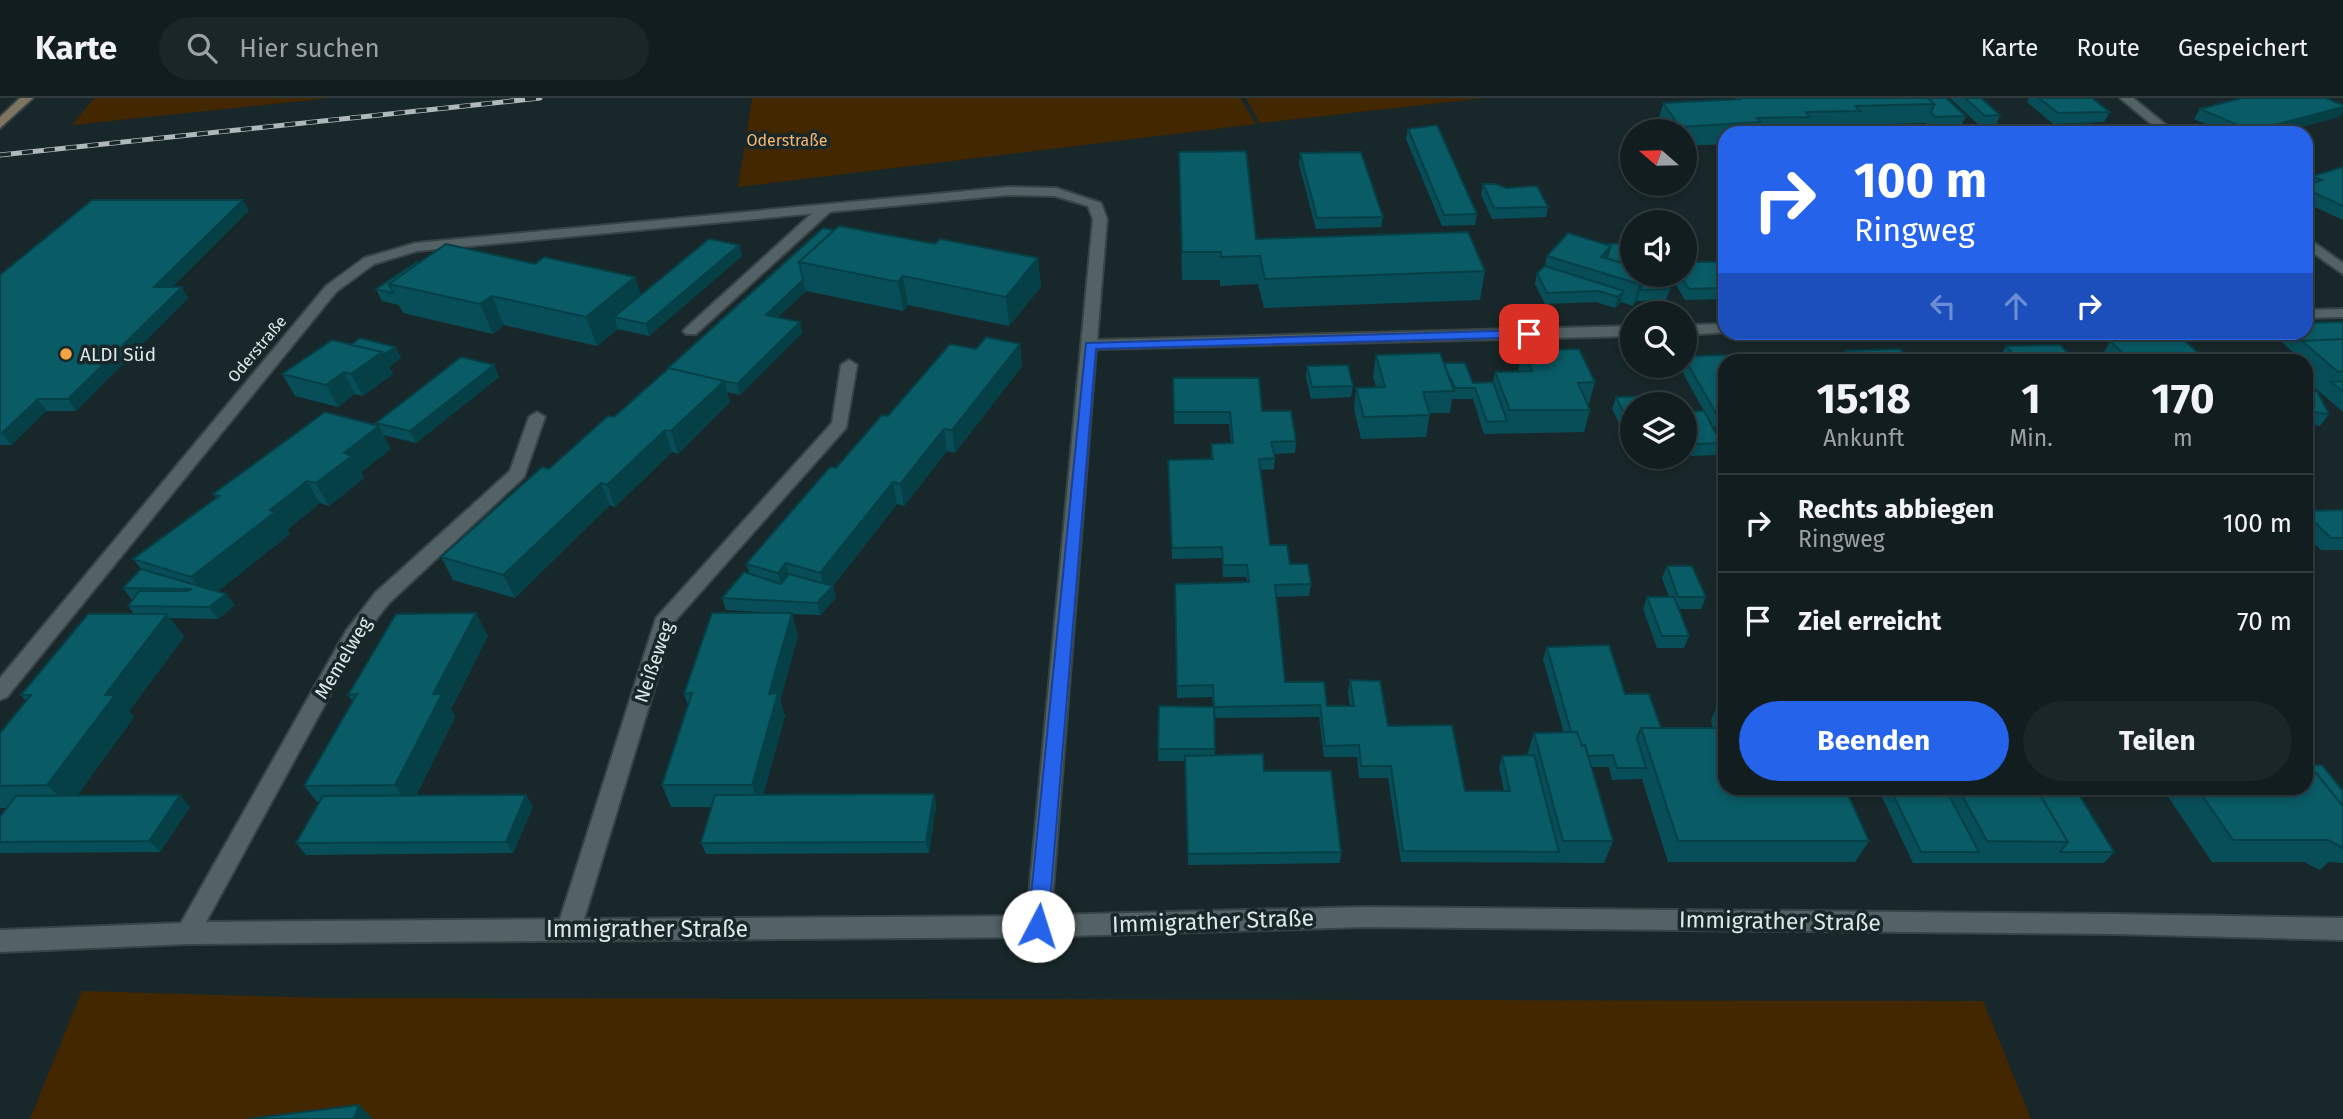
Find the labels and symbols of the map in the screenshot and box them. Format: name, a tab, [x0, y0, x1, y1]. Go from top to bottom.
north arrow	[1620, 119, 1698, 196]
park label: Oderstraße	[746, 131, 828, 150]
pin	[1499, 304, 1559, 364]
street label: Oderstraße	[224, 312, 290, 386]
place label: ALDI Süd	[80, 343, 156, 366]
marker: ALDI Süd	[58, 346, 74, 362]
street label: Memelweg	[310, 613, 376, 703]
street label: Neißeweg	[629, 618, 679, 706]
position arrow	[1001, 889, 1075, 963]
street label: Immigrather Straße	[1112, 903, 1314, 939]
street label: Immigrather Straße	[1679, 905, 1881, 937]
street label: Immigrather Straße	[546, 915, 748, 943]

